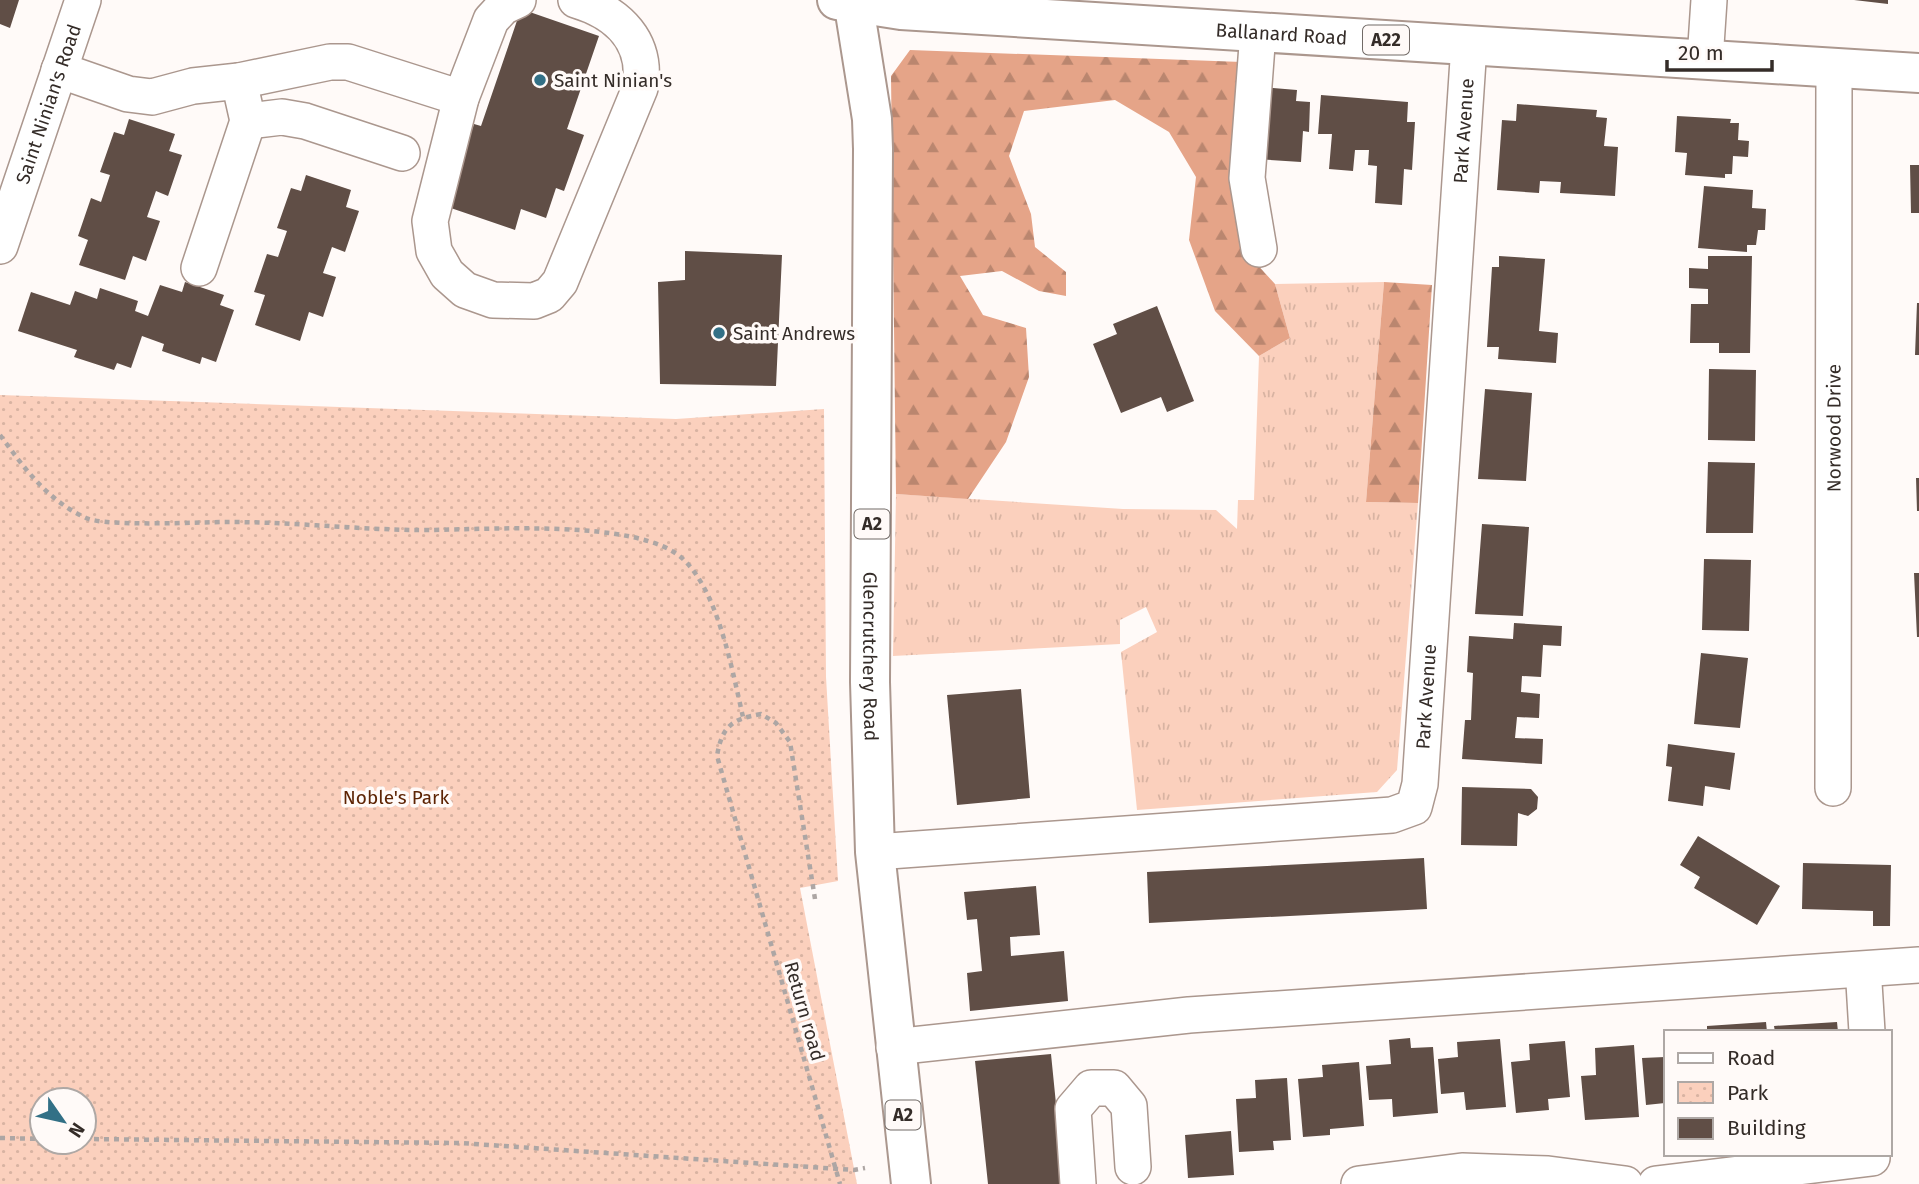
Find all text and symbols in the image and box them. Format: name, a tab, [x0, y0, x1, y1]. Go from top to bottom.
street label: Ballanard Road	[1215, 19, 1348, 50]
street label: Saint Ninian's Road	[11, 21, 86, 187]
road number: A22	[1363, 26, 1409, 55]
scale bar	[1667, 28, 1772, 72]
text: 20 m	[1678, 40, 1724, 66]
place label: Saint Ninian's	[554, 69, 672, 92]
marker: Saint Ninian's	[532, 72, 548, 88]
street label: Park Avenue	[1449, 78, 1479, 184]
place label: Saint Andrews	[733, 322, 855, 345]
marker: Saint Andrews	[711, 325, 727, 341]
street label: Norwood Drive	[1822, 364, 1846, 492]
road number: A2	[854, 510, 890, 538]
street label: Glencrutchery Road	[858, 572, 883, 741]
street label: Park Avenue	[1411, 643, 1441, 750]
park label: Noble's Park	[343, 786, 449, 809]
street label: Return road	[779, 959, 830, 1064]
legend	[1664, 1030, 1891, 1156]
text: Road	[1727, 1045, 1775, 1071]
text: Park	[1727, 1080, 1769, 1106]
north arrow	[28, 1086, 98, 1156]
road number: A2	[886, 1100, 920, 1130]
text: Building	[1727, 1115, 1806, 1141]
text: N	[64, 1119, 90, 1142]

